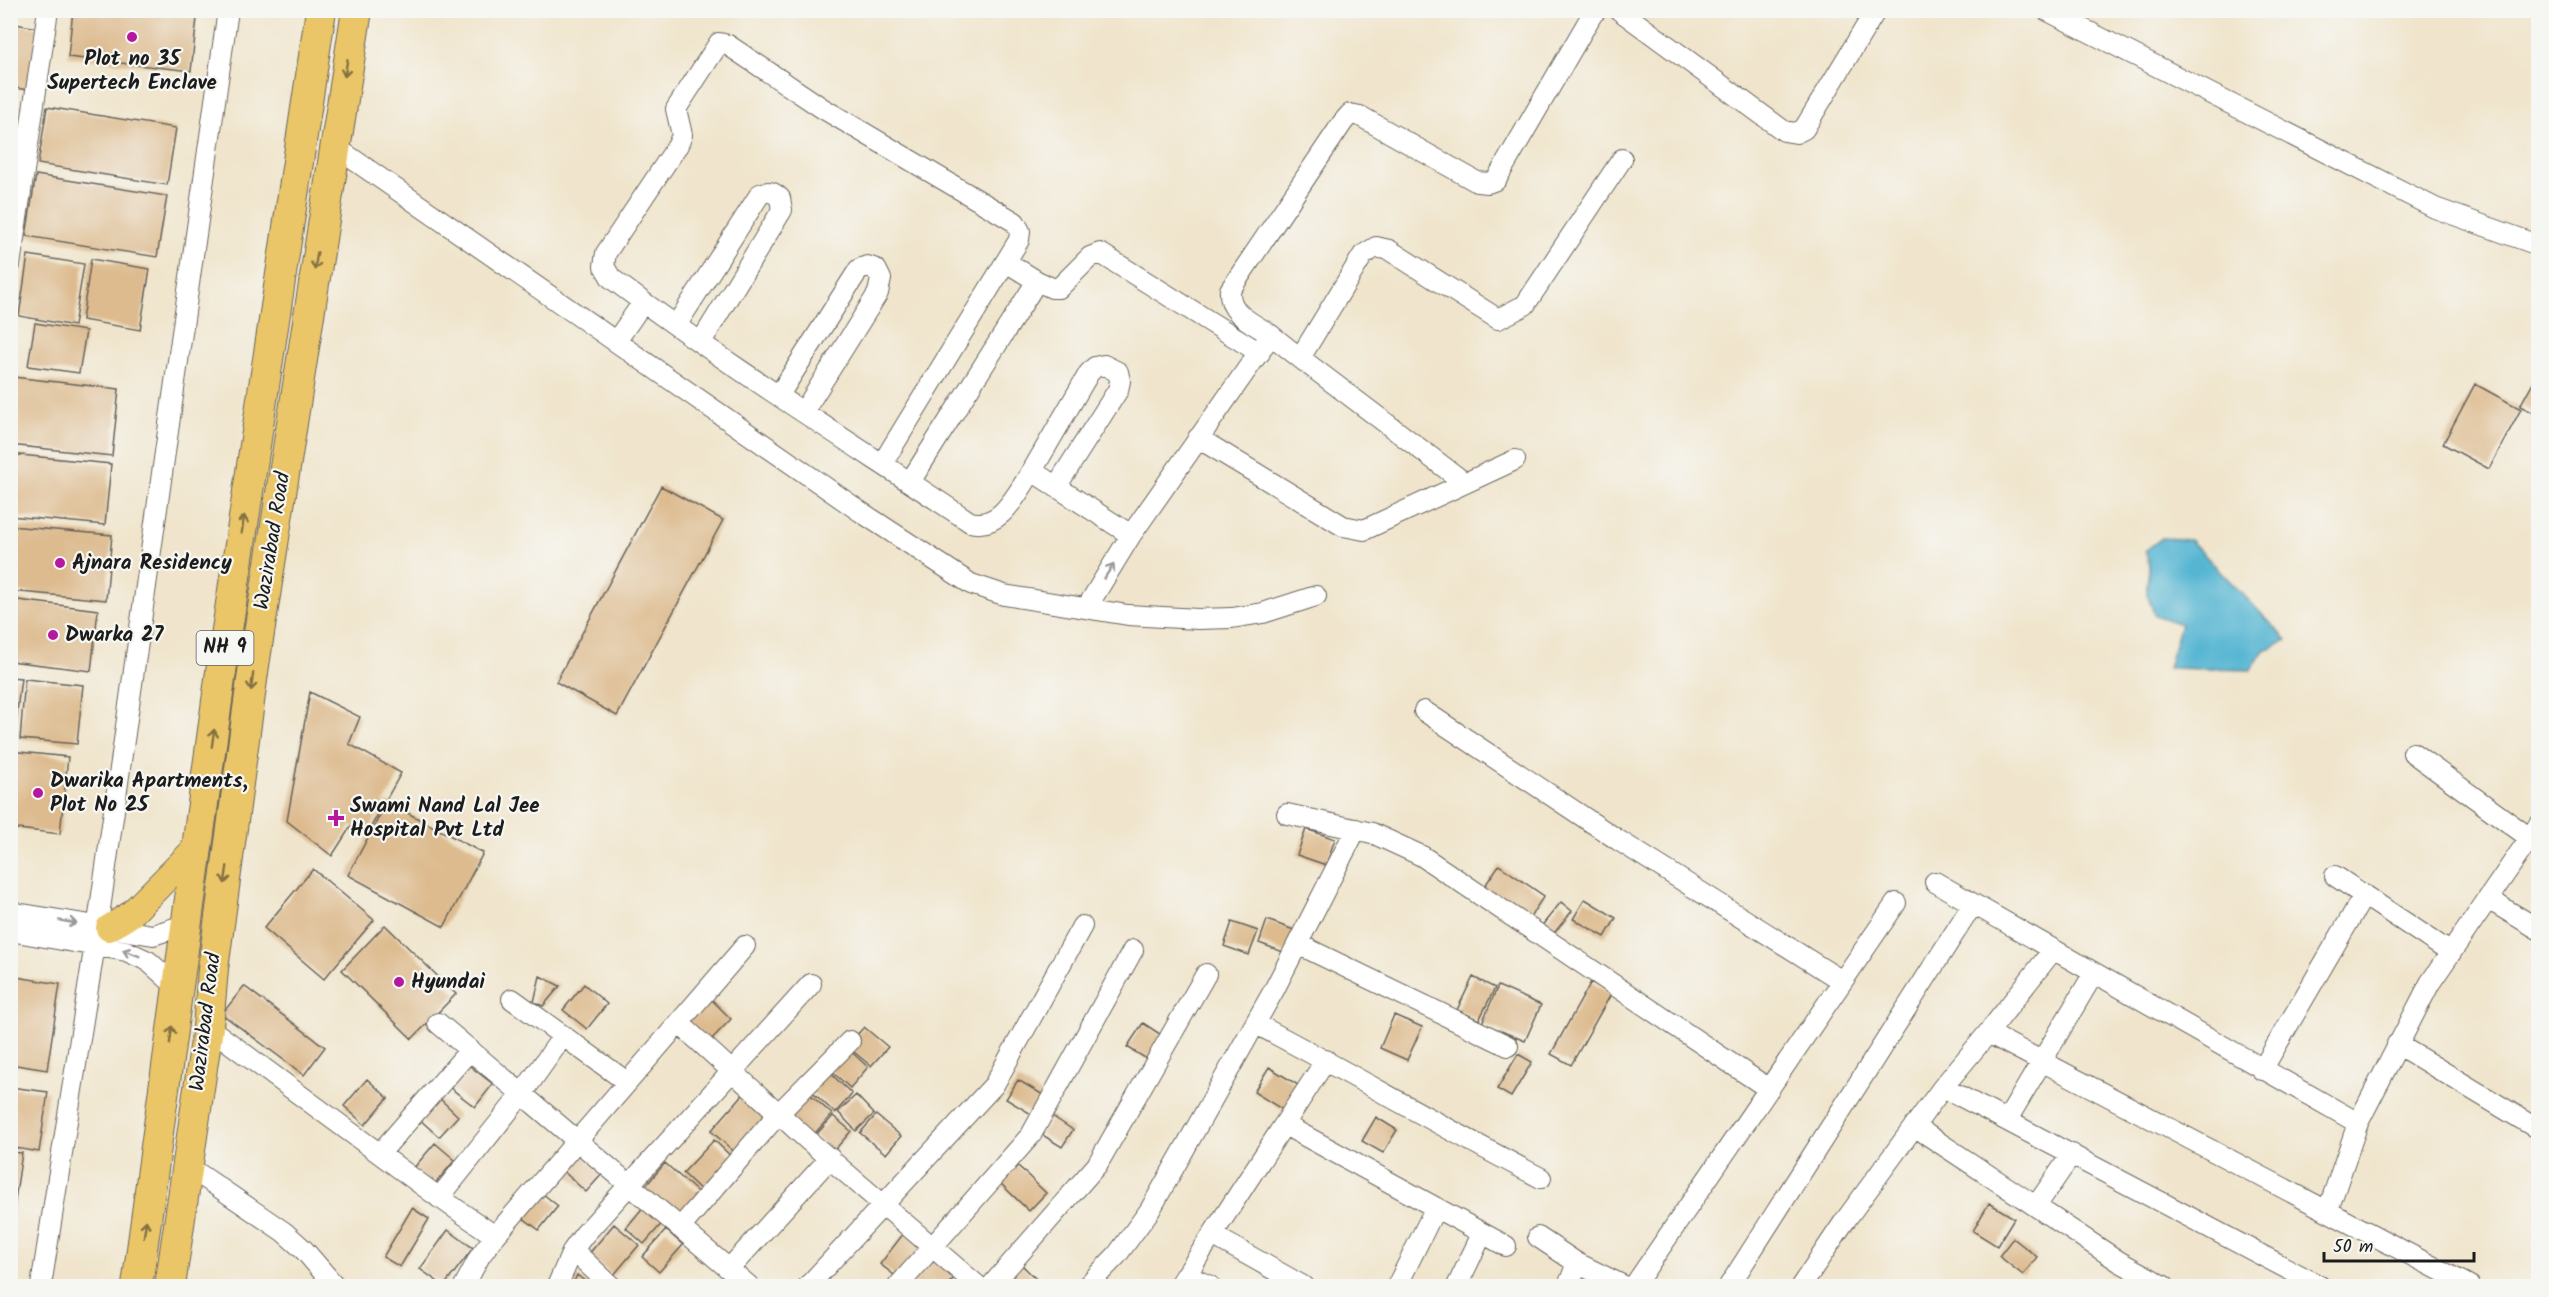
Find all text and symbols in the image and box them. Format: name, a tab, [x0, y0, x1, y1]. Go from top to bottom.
marker: Plot no 35 Supertech Enclave	[125, 30, 139, 44]
place label: Plot no 35 Supertech Enclave	[47, 43, 217, 100]
one-way arrow	[341, 58, 352, 77]
one-way arrow	[311, 250, 322, 270]
street label: Wazirabad Road	[246, 469, 300, 612]
one-way arrow	[238, 515, 249, 535]
place label: Ajnara Residency	[72, 547, 232, 580]
marker: Ajnara Residency	[53, 556, 67, 570]
one-way arrow	[1103, 563, 1115, 580]
place label: Dwarka 27	[65, 619, 165, 652]
marker: Dwarka 27	[46, 628, 60, 642]
road number: NH 9	[196, 631, 254, 665]
one-way arrow	[246, 671, 257, 691]
one-way arrow	[207, 729, 218, 749]
place label: Dwarika Apartments, Plot No 25	[50, 765, 248, 822]
marker: Dwarika Apartments, Plot No 25	[31, 786, 45, 800]
place label: Swami Nand Lal Jee Hospital Pvt Ltd	[350, 790, 540, 847]
marker: Swami Nand Lal Jee Hospital Pvt Ltd	[327, 809, 345, 827]
one-way arrow	[220, 865, 231, 884]
one-way arrow	[58, 917, 77, 928]
one-way arrow	[122, 947, 140, 958]
street label: Wazirabad Road	[181, 950, 231, 1093]
place label: Hyundai	[411, 966, 485, 999]
marker: Hyundai	[392, 975, 406, 989]
one-way arrow	[165, 1026, 176, 1046]
one-way arrow	[139, 1219, 150, 1239]
scale bar	[2324, 1225, 2474, 1263]
text: 50 m	[2333, 1233, 2373, 1262]

